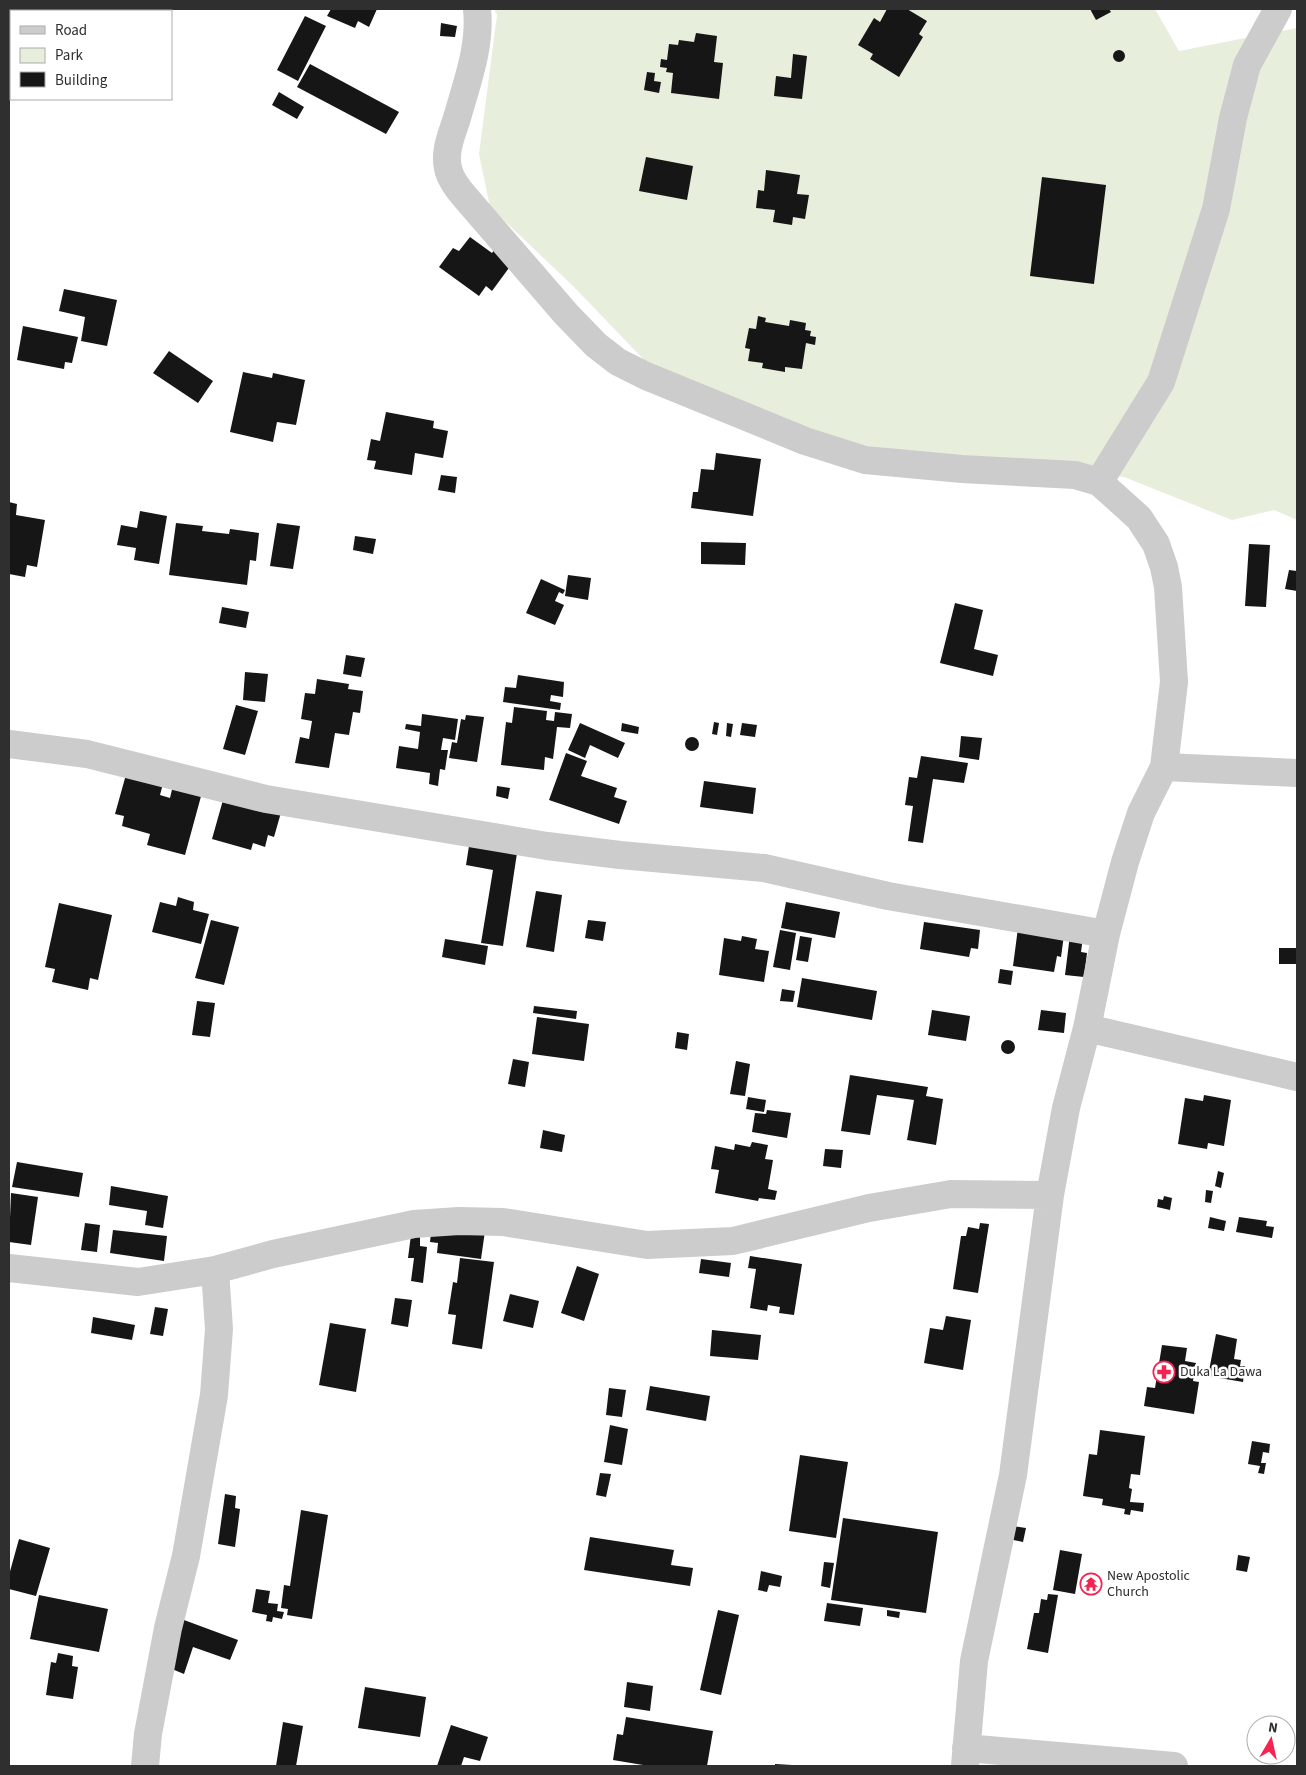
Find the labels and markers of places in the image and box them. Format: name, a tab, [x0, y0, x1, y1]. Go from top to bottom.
pharmacy icon: Duka La Dawa	[1152, 1360, 1176, 1384]
place label: Duka La Dawa	[1180, 1362, 1262, 1382]
place label: New Apostolic Church	[1107, 1566, 1191, 1602]
temple icon: New Apostolic Church	[1079, 1572, 1103, 1596]

